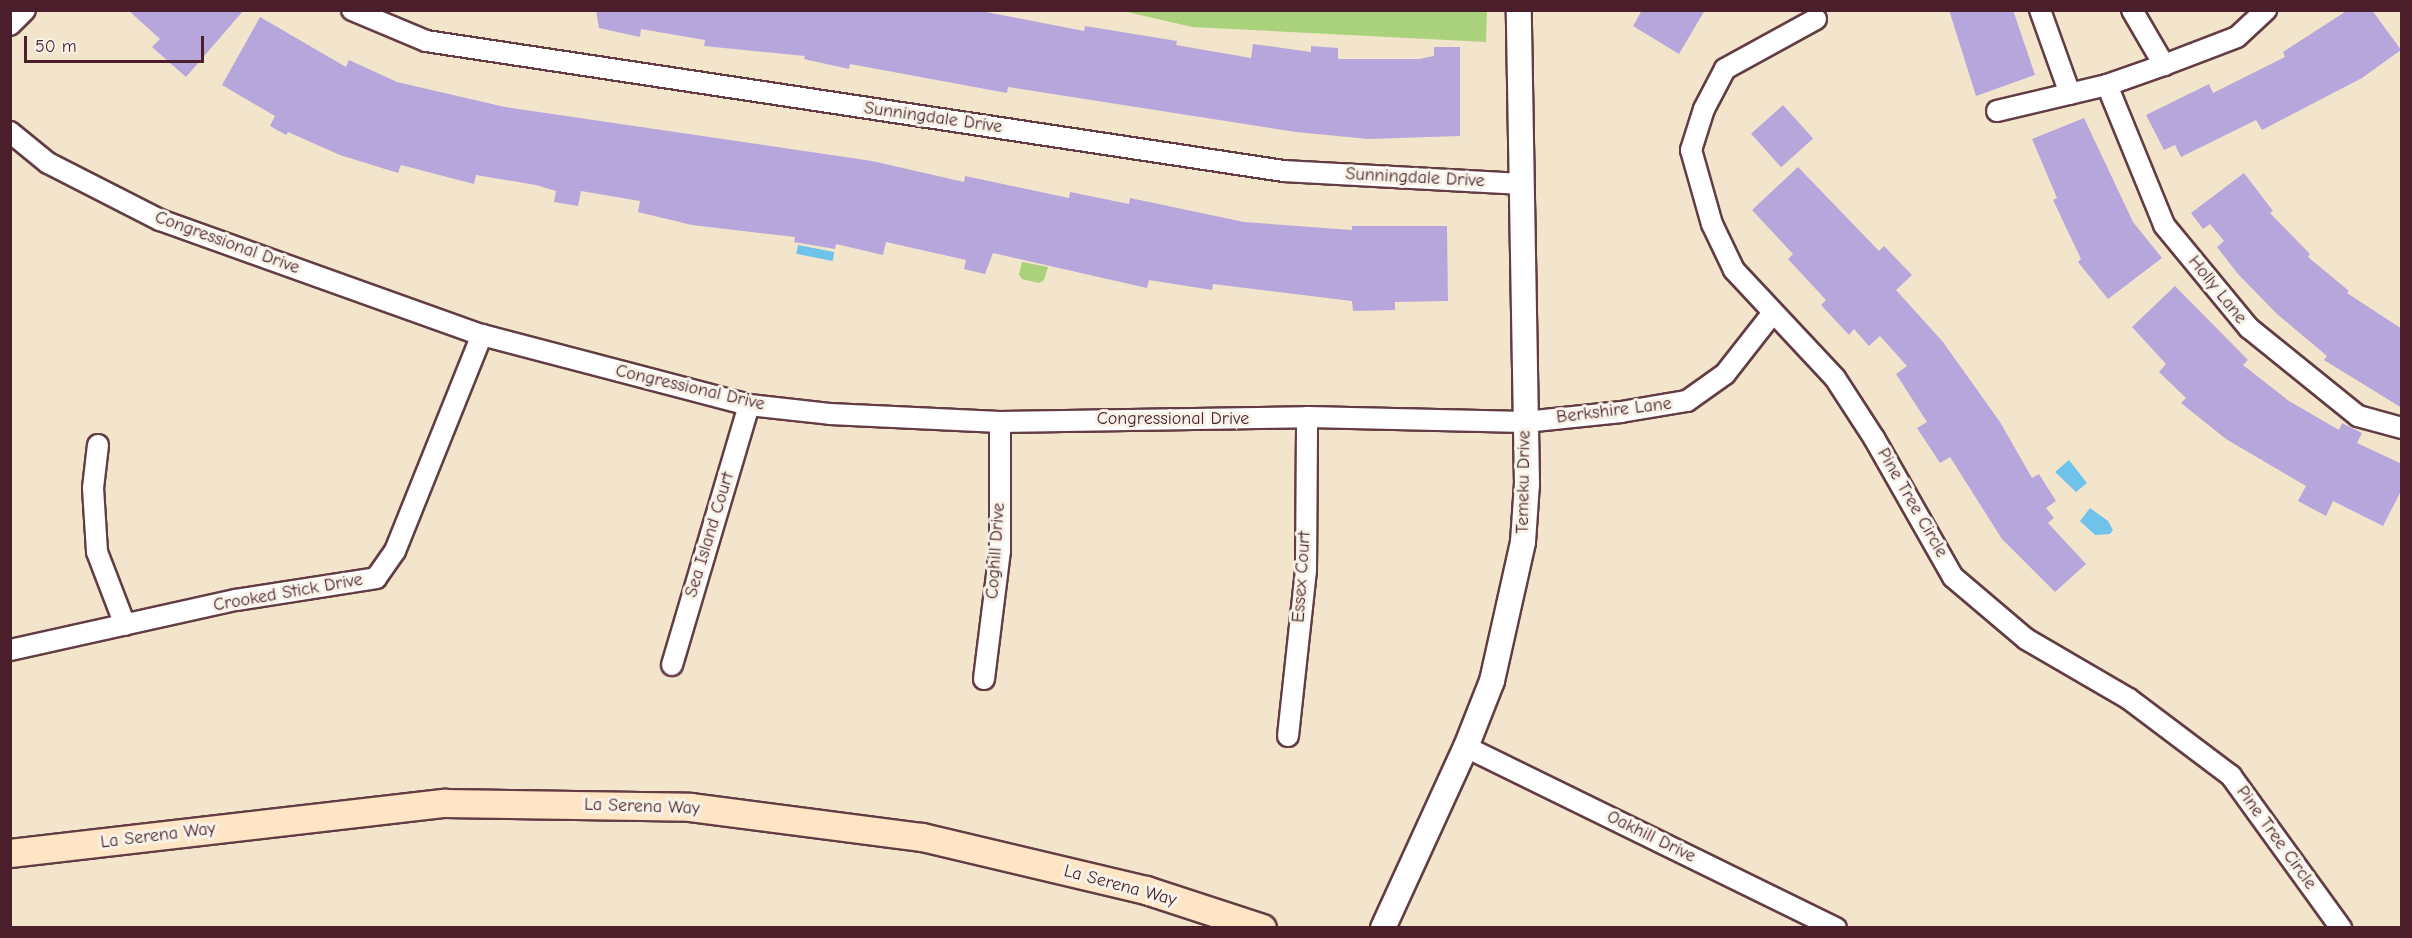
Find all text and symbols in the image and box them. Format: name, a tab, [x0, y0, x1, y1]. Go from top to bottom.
scale bar	[27, 24, 207, 62]
text: 50 m	[35, 36, 77, 57]
street label: Sunningdale Drive	[863, 98, 1003, 138]
street label: Sunningdale Drive	[1345, 164, 1485, 192]
street label: Congressional Drive	[152, 207, 302, 279]
street label: Holly Lane	[2183, 252, 2251, 328]
street label: Congressional Drive	[613, 360, 767, 416]
street label: Berkshire Lane	[1555, 393, 1673, 429]
street label: Congressional Drive	[1097, 408, 1249, 430]
street label: Temeku Drive	[1512, 430, 1536, 534]
street label: Pine Tree Circle	[1872, 444, 1952, 562]
street label: Sea Island Court	[681, 470, 739, 600]
street label: Coghill Drive	[982, 502, 1010, 600]
street label: Essex Court	[1288, 531, 1316, 623]
street label: Crooked Stick Drive	[212, 569, 364, 617]
street label: Pine Tree Circle	[2231, 782, 2321, 894]
street label: La Serena Way	[584, 794, 700, 820]
street label: Oakhill Drive	[1603, 806, 1699, 868]
street label: La Serena Way	[99, 818, 217, 854]
street label: La Serena Way	[1061, 861, 1179, 911]

